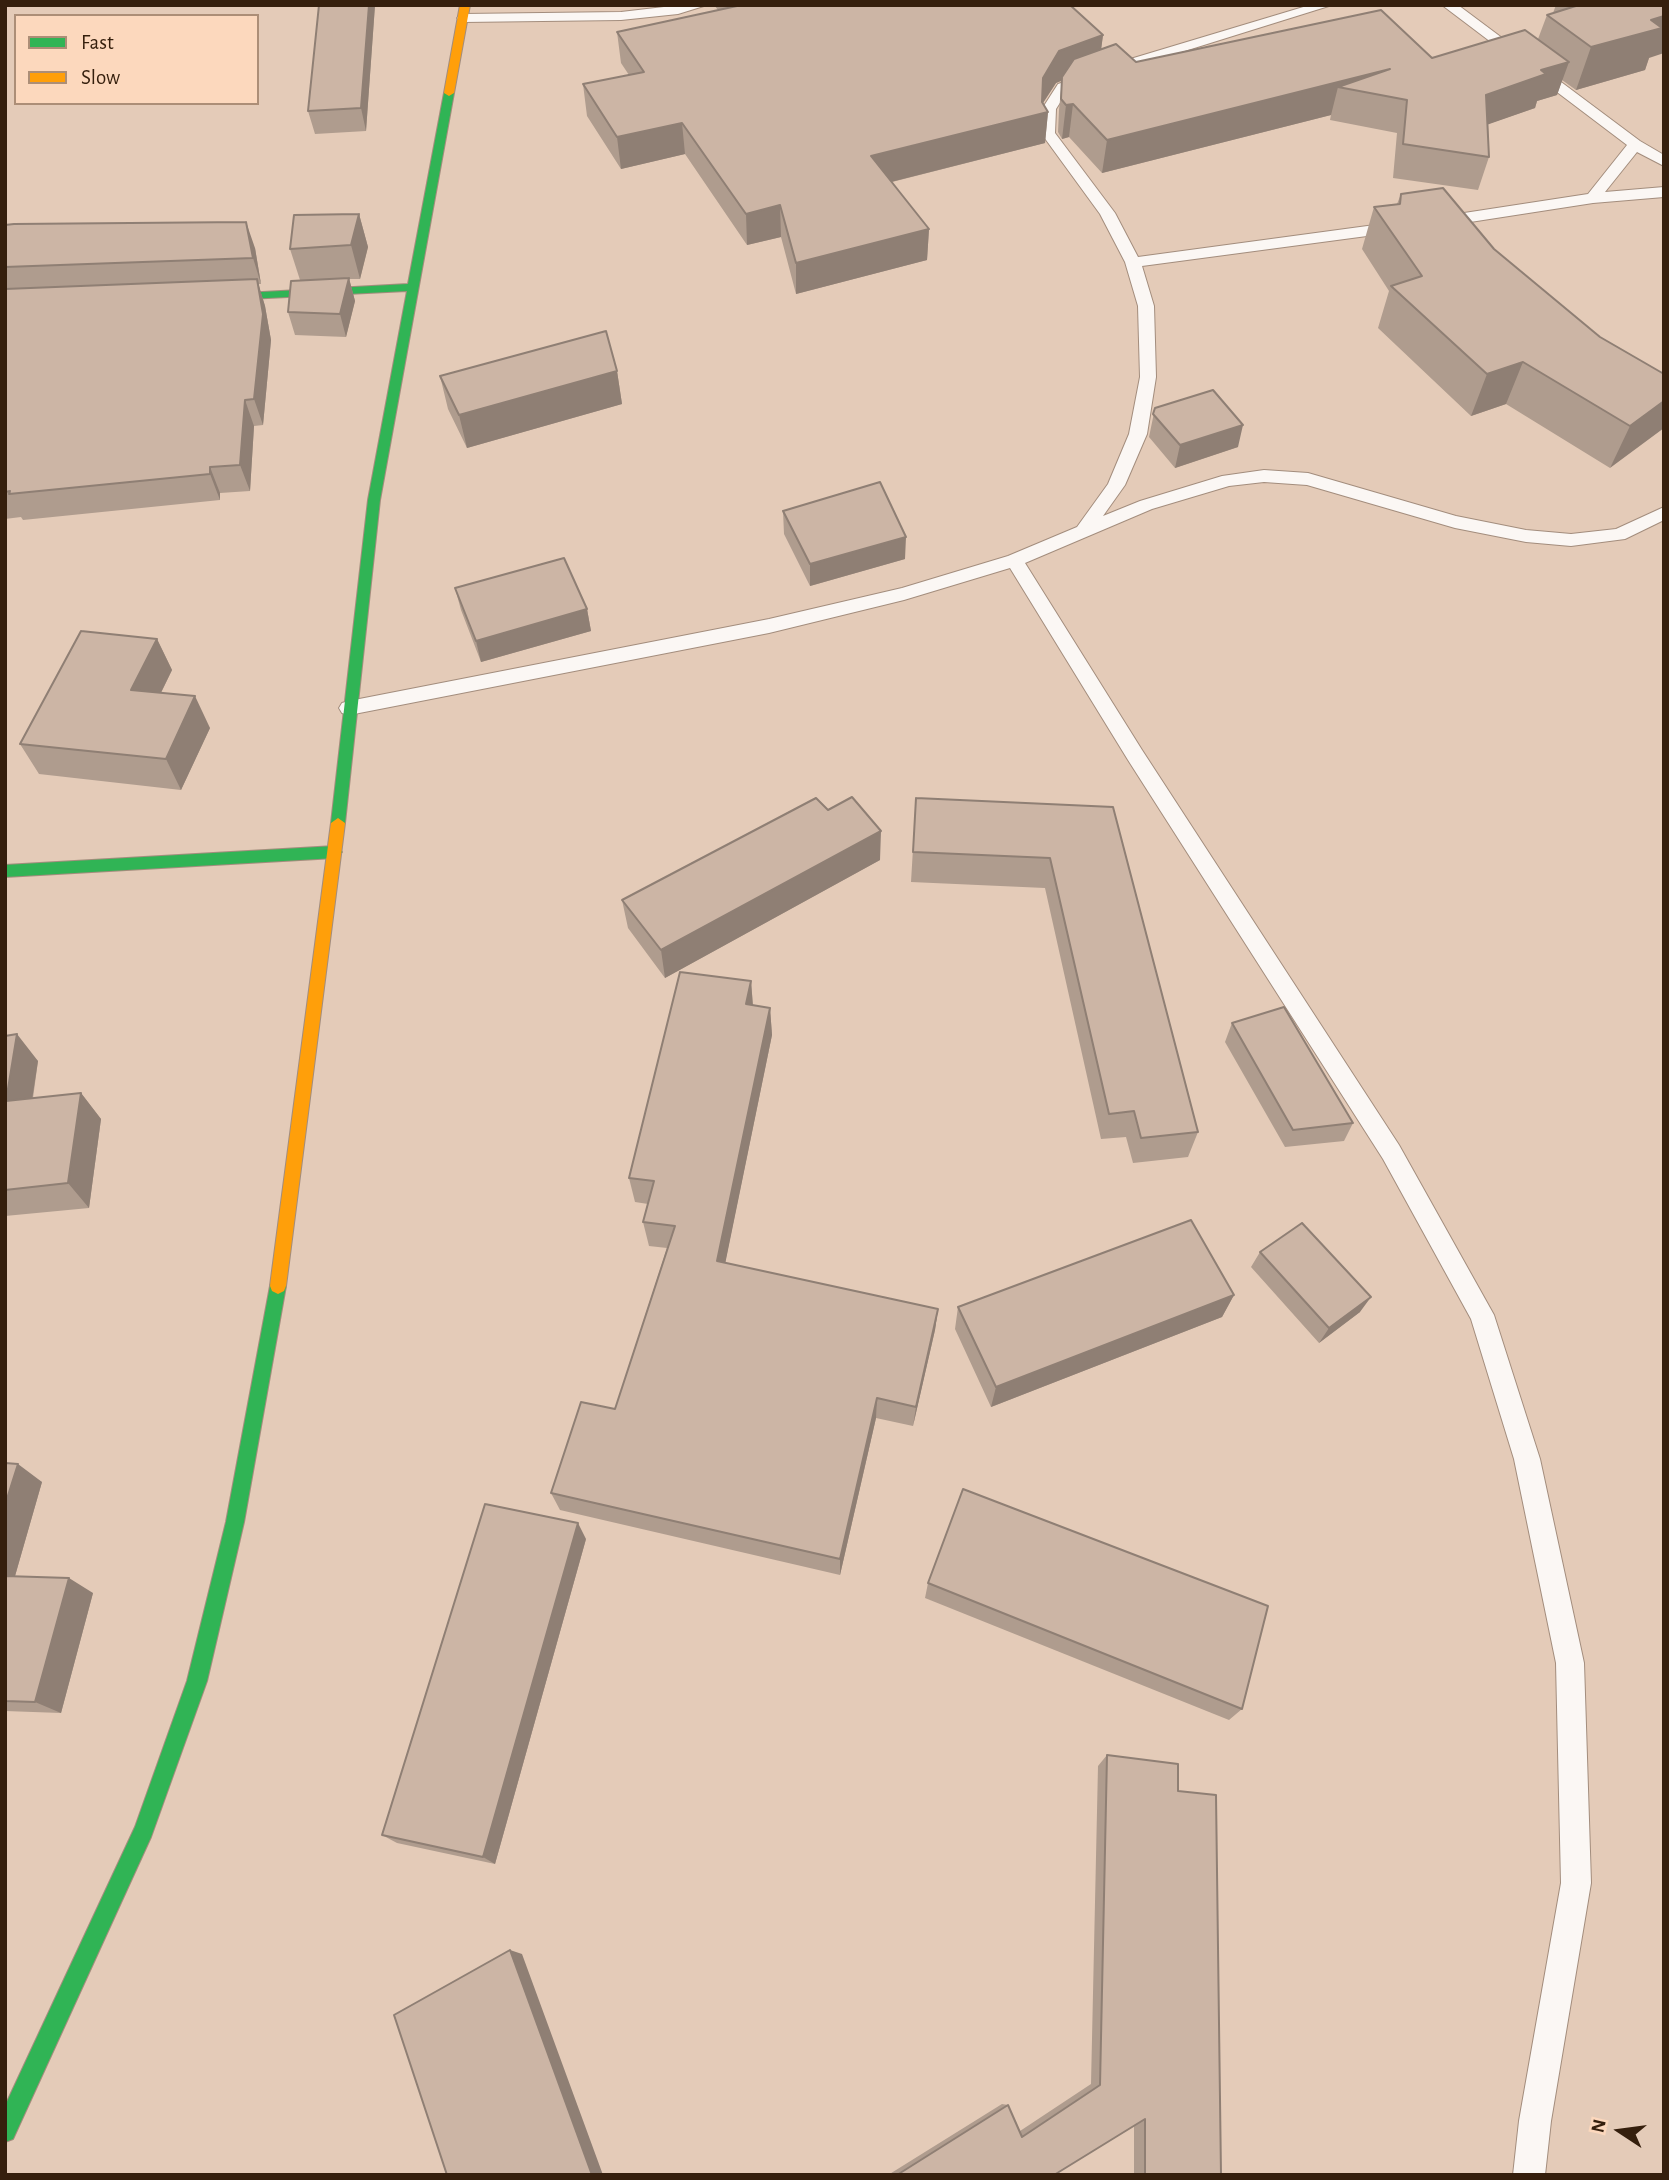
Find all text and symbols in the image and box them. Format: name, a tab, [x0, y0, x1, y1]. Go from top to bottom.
legend	[14, 14, 259, 105]
text: Fast	[81, 32, 114, 53]
text: Slow	[81, 67, 120, 88]
north arrow	[1585, 2096, 1655, 2166]
text: N	[1588, 2118, 1610, 2135]

